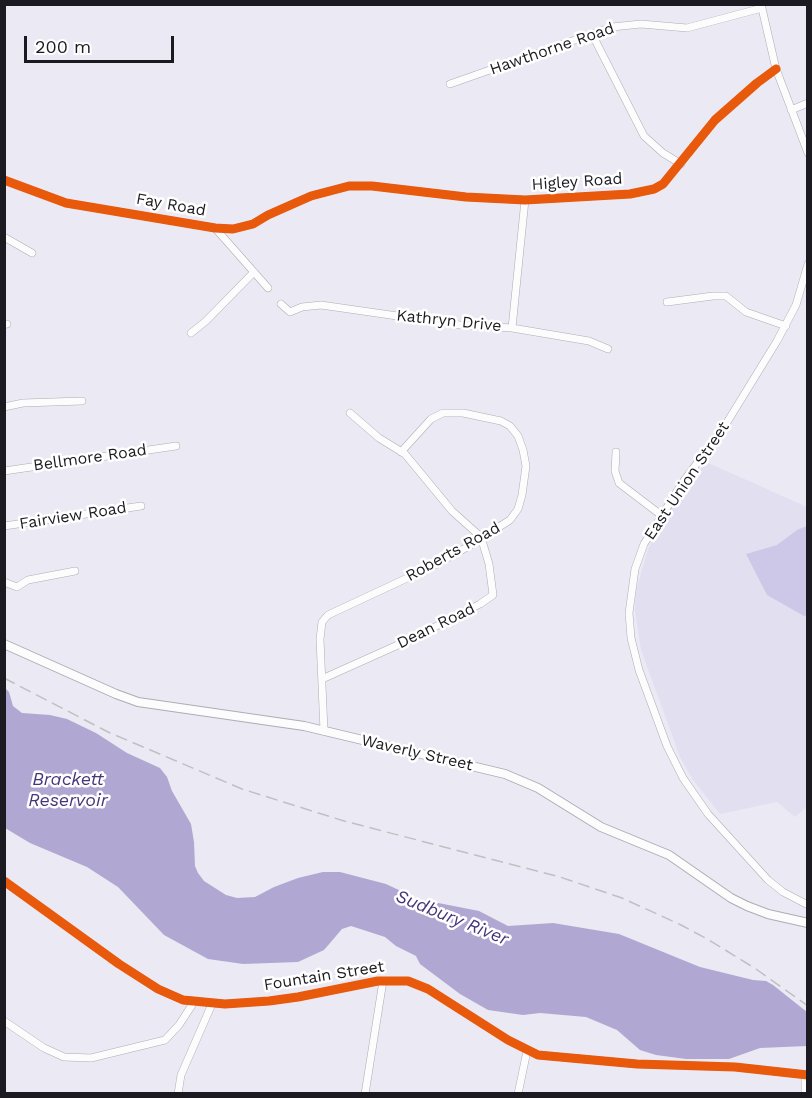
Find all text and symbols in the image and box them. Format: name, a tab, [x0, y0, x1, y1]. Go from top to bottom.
street label: Hawthorne Road	[487, 19, 617, 79]
scale bar	[27, 24, 177, 62]
text: 200 m	[35, 36, 91, 57]
street label: Higley Road	[531, 169, 623, 195]
street label: Fay Road	[135, 189, 207, 221]
street label: Kathryn Drive	[396, 306, 502, 336]
street label: East Union Street	[640, 418, 734, 544]
street label: Bellmore Road	[32, 441, 148, 475]
street label: Fairview Road	[18, 498, 128, 534]
street label: Roberts Road	[402, 518, 504, 586]
street label: Dean Road	[394, 599, 478, 653]
street label: Waverly Street	[359, 731, 475, 775]
water label: Brackett Reservoir	[28, 769, 108, 812]
water label: Sudbury River	[392, 886, 512, 950]
street label: Fountain Street	[262, 957, 386, 995]

